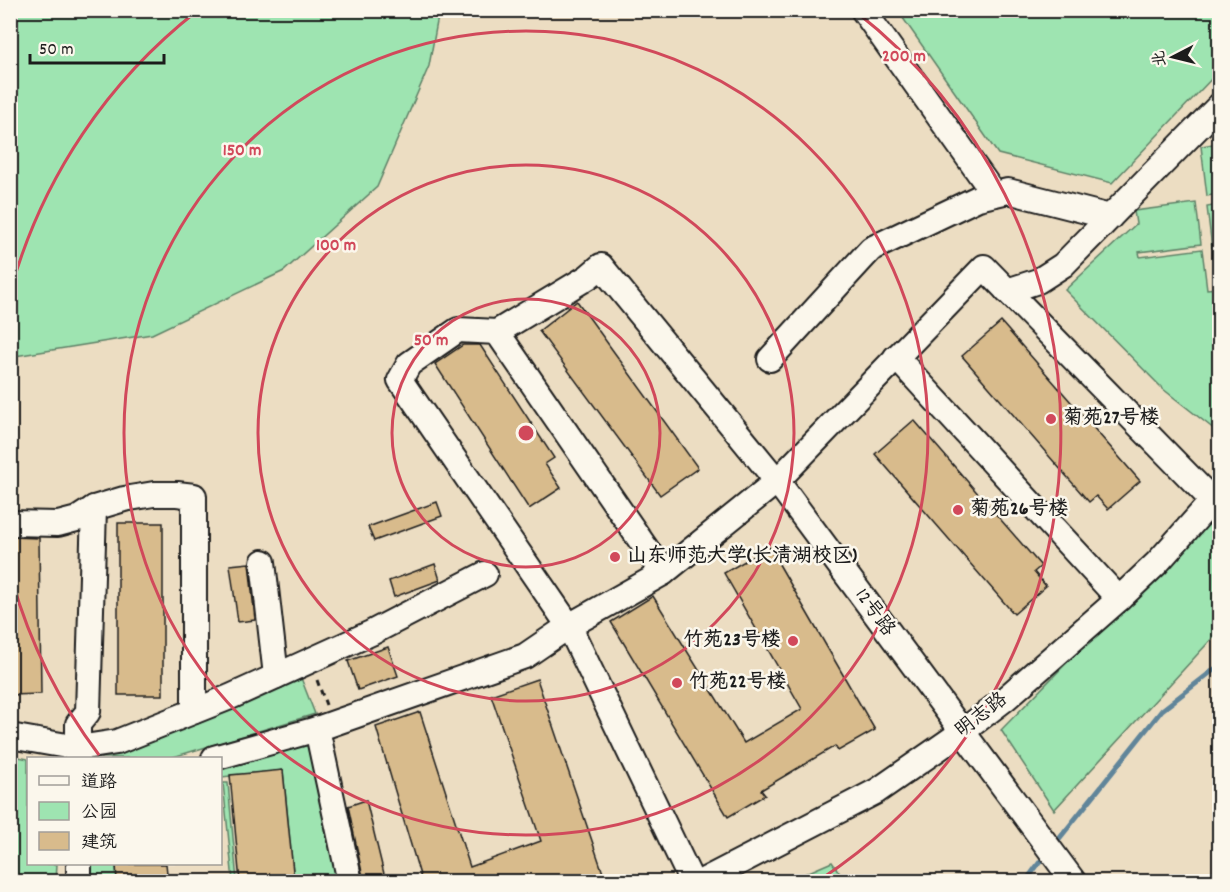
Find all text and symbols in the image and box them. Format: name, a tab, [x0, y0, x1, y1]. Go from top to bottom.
scale bar	[30, 27, 164, 65]
north arrow	[1143, 27, 1203, 87]
text: 50 m	[39, 38, 74, 63]
text: 200 m	[882, 45, 926, 70]
text: 北	[1148, 49, 1173, 68]
text: 150 m	[223, 139, 261, 164]
text: 100 m	[316, 234, 356, 259]
text: 50 m	[414, 329, 448, 354]
place label: 菊苑27号楼	[1063, 405, 1159, 433]
marker: 菊苑27号楼	[1044, 412, 1058, 426]
centre of rings	[516, 423, 536, 443]
place label: 菊苑26号楼	[970, 496, 1069, 524]
marker: 菊苑26号楼	[951, 503, 965, 517]
place label: 山东师范大学(长清湖校区)	[627, 543, 857, 571]
marker: 山东师范大学(长清湖校区)	[608, 550, 622, 564]
street label: 12号路	[847, 583, 902, 644]
place label: 竹苑23号楼	[683, 627, 781, 655]
marker: 竹苑23号楼	[786, 634, 800, 648]
place label: 竹苑22号楼	[689, 669, 786, 697]
marker: 竹苑22号楼	[670, 676, 684, 690]
street label: 明志路	[950, 686, 1015, 746]
legend	[27, 757, 222, 865]
text: 道路	[81, 771, 117, 796]
text: 公园	[81, 801, 117, 826]
text: 建筑	[81, 831, 117, 856]

